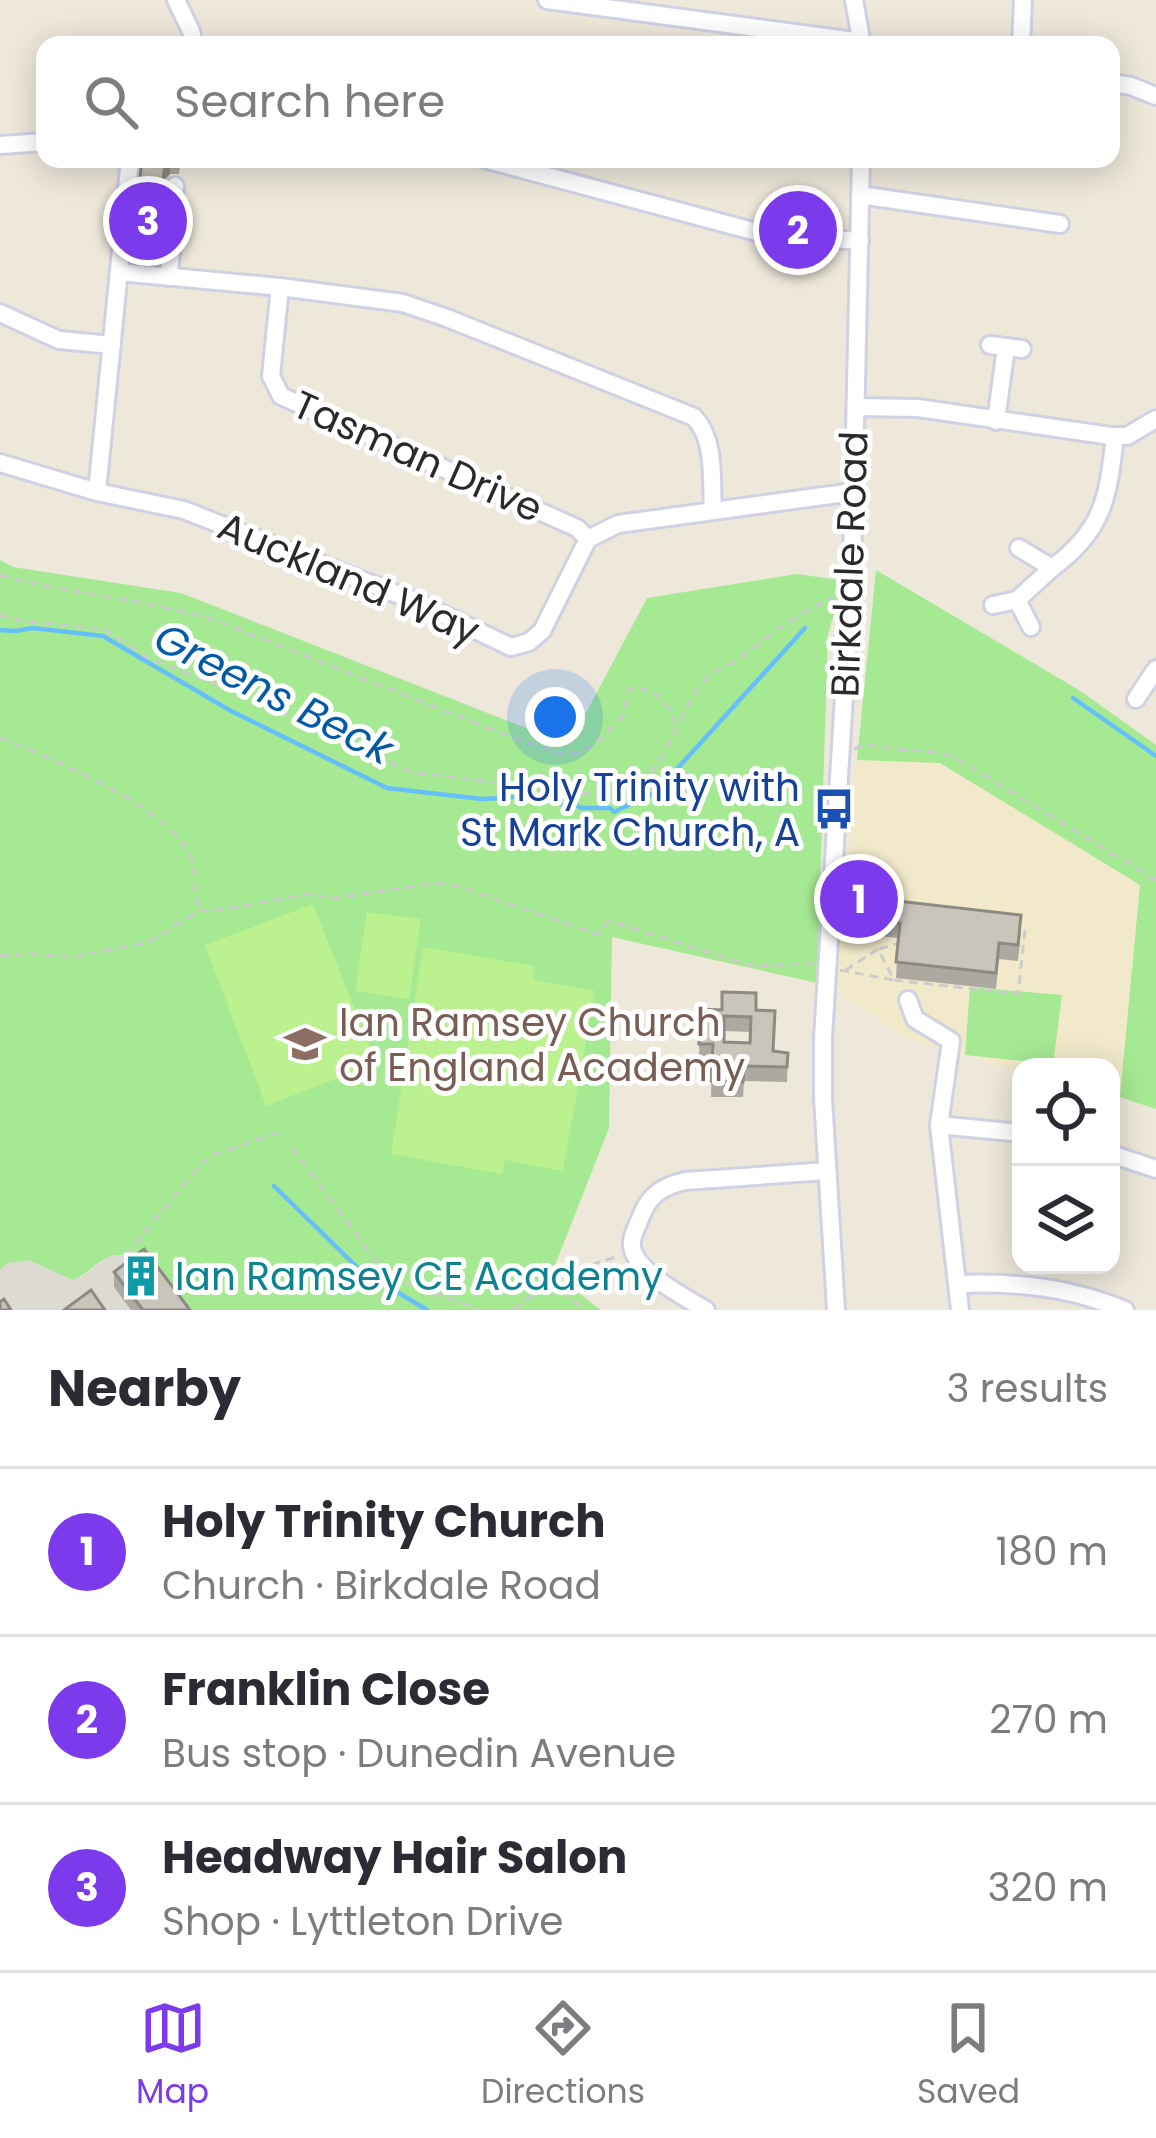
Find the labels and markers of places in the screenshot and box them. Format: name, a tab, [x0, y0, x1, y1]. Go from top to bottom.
pin: 3	[109, 176, 187, 266]
pin: 2	[759, 185, 837, 275]
place label: Holy Trinity with St Mark Church, A	[460, 760, 800, 860]
bus stop icon: Holy Trinity with St Mark Church, A	[811, 786, 857, 832]
pin: 1	[820, 854, 898, 944]
place label: Ian Ramsey Church of England Academy	[339, 995, 745, 1095]
school or university icon: Ian Ramsey Church of England Academy	[282, 1021, 328, 1067]
place label: Ian Ramsey CE Academy	[175, 1249, 663, 1304]
building icon: Ian Ramsey CE Academy	[118, 1253, 164, 1299]

